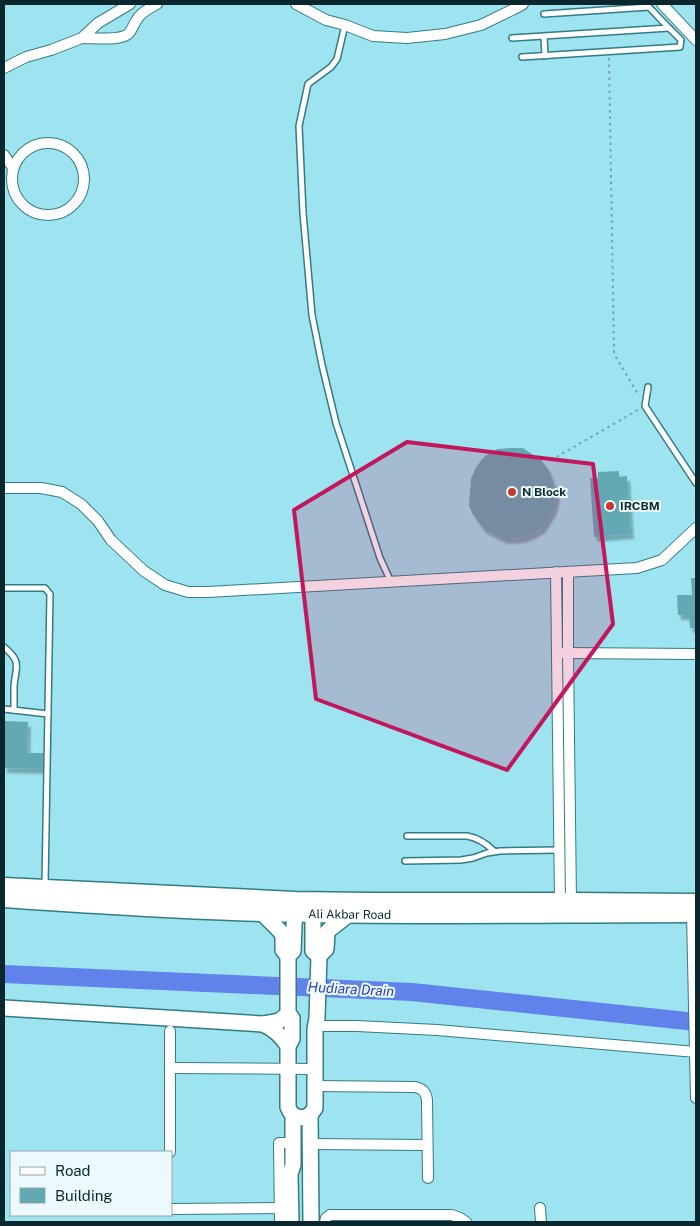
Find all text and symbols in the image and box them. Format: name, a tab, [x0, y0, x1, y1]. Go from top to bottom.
place label: N Block	[522, 485, 566, 499]
marker: N Block	[506, 486, 518, 498]
place label: IRCBM	[620, 499, 660, 513]
marker: IRCBM	[604, 500, 616, 512]
street label: Ali Akbar Road	[308, 907, 391, 922]
water label: Hudiara Drain	[307, 979, 395, 999]
legend	[10, 1151, 172, 1216]
text: Road	[55, 1162, 91, 1179]
text: Building	[55, 1187, 113, 1204]

